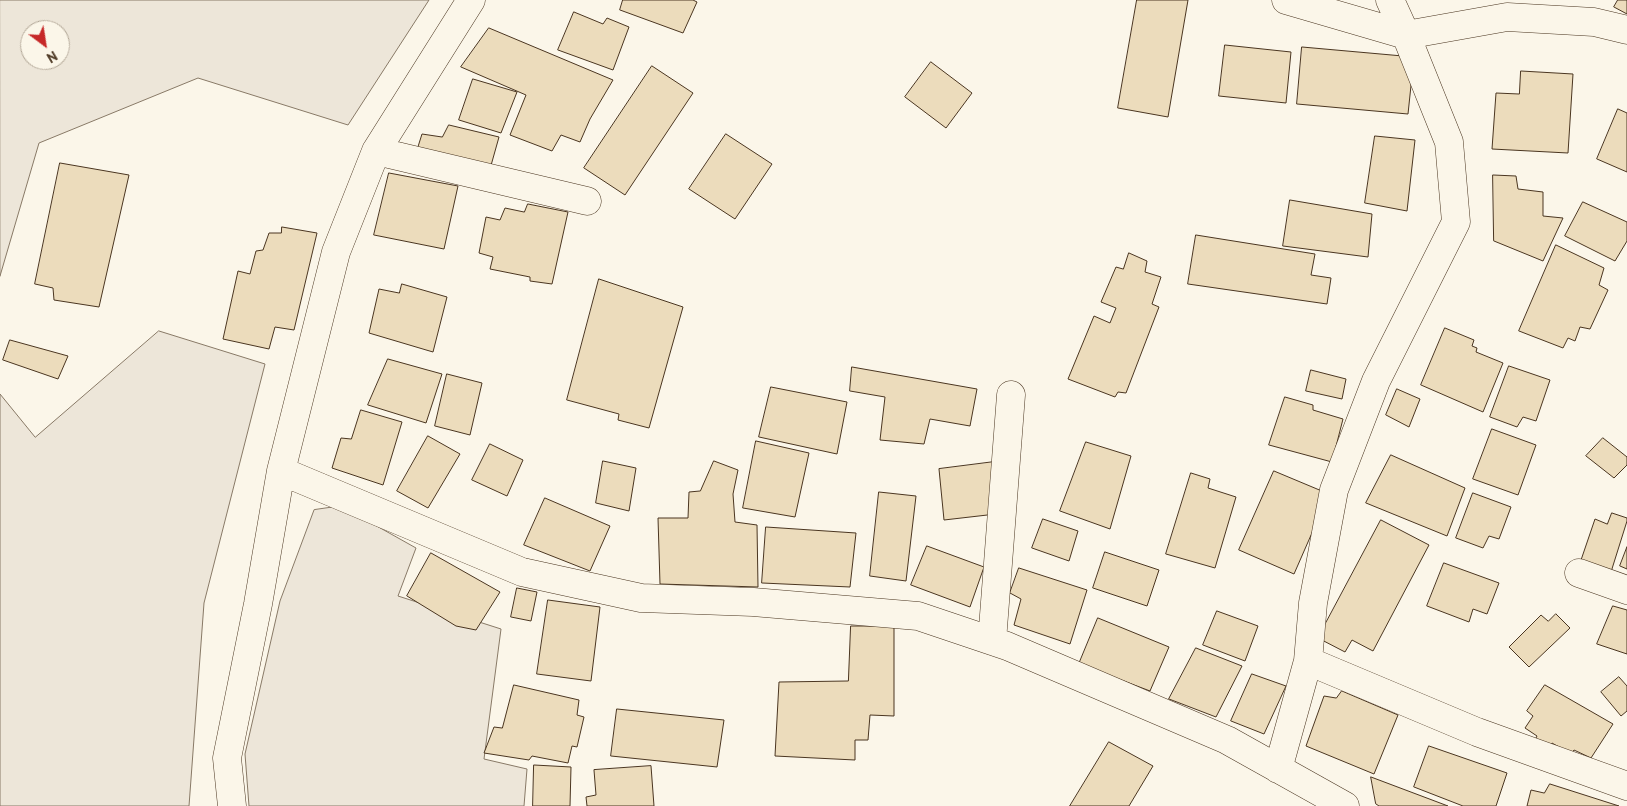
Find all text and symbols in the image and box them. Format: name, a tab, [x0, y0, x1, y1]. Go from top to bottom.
north arrow	[20, 20, 70, 70]
text: N	[44, 47, 61, 67]

